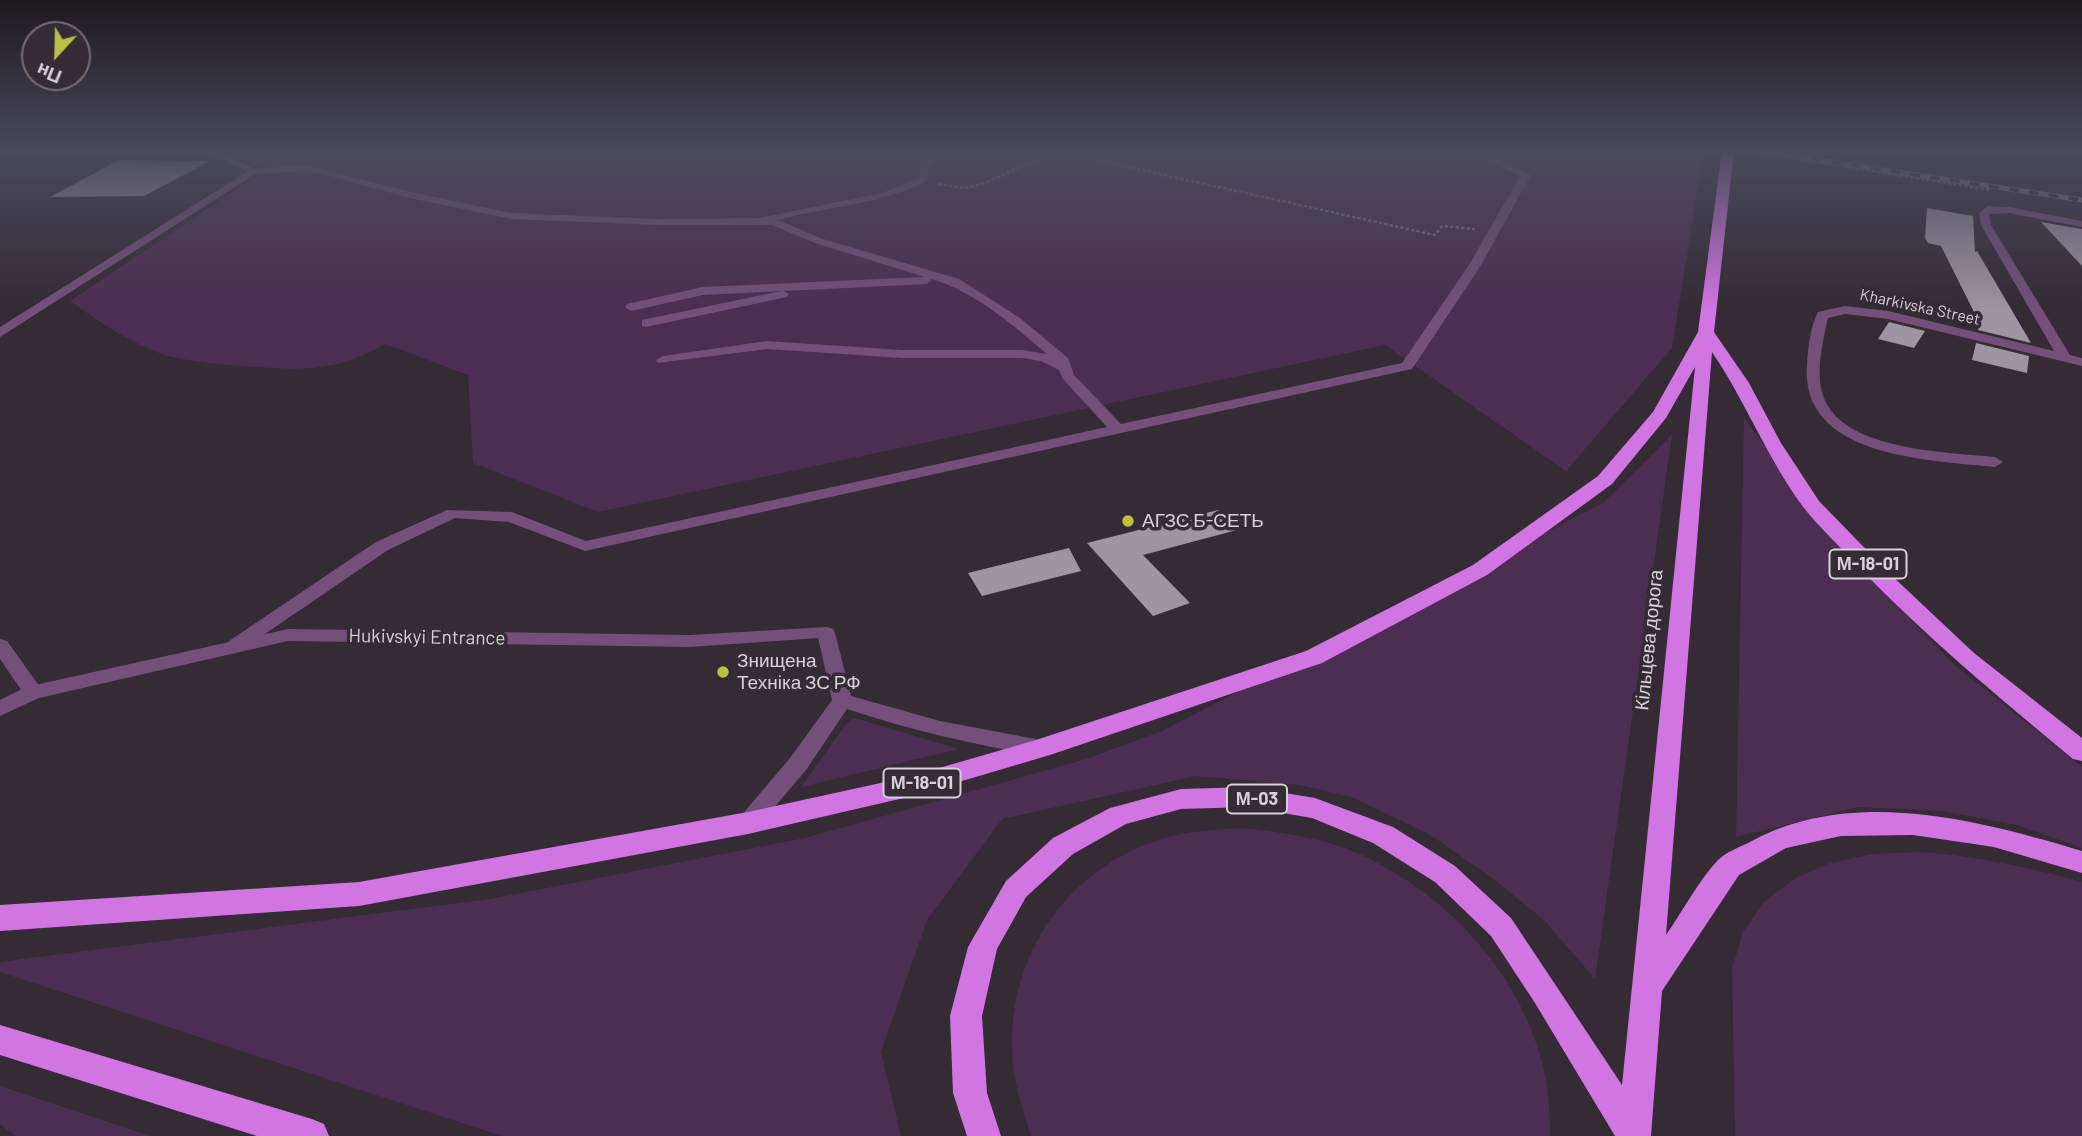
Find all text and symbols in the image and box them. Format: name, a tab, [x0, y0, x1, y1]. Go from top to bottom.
north arrow	[21, 21, 91, 91]
text: Пн	[33, 59, 65, 89]
street label: Kharkivska Street	[1858, 285, 1982, 329]
place label: АГЗС Б-СЕТЬ	[1142, 510, 1264, 532]
marker: АГЗС Б-СЕТЬ	[1120, 513, 1136, 529]
road number: М-18-01	[1829, 550, 1906, 578]
street label: Кільцева дорога	[1630, 568, 1668, 712]
street label: Hukivskyi Entrance	[348, 624, 506, 650]
place label: Знищена Техніка ЗС РФ	[737, 650, 861, 694]
marker: Знищена Техніка ЗС РФ	[715, 664, 731, 680]
road number: М-18-01	[884, 768, 960, 798]
road number: М-03	[1227, 784, 1287, 814]

